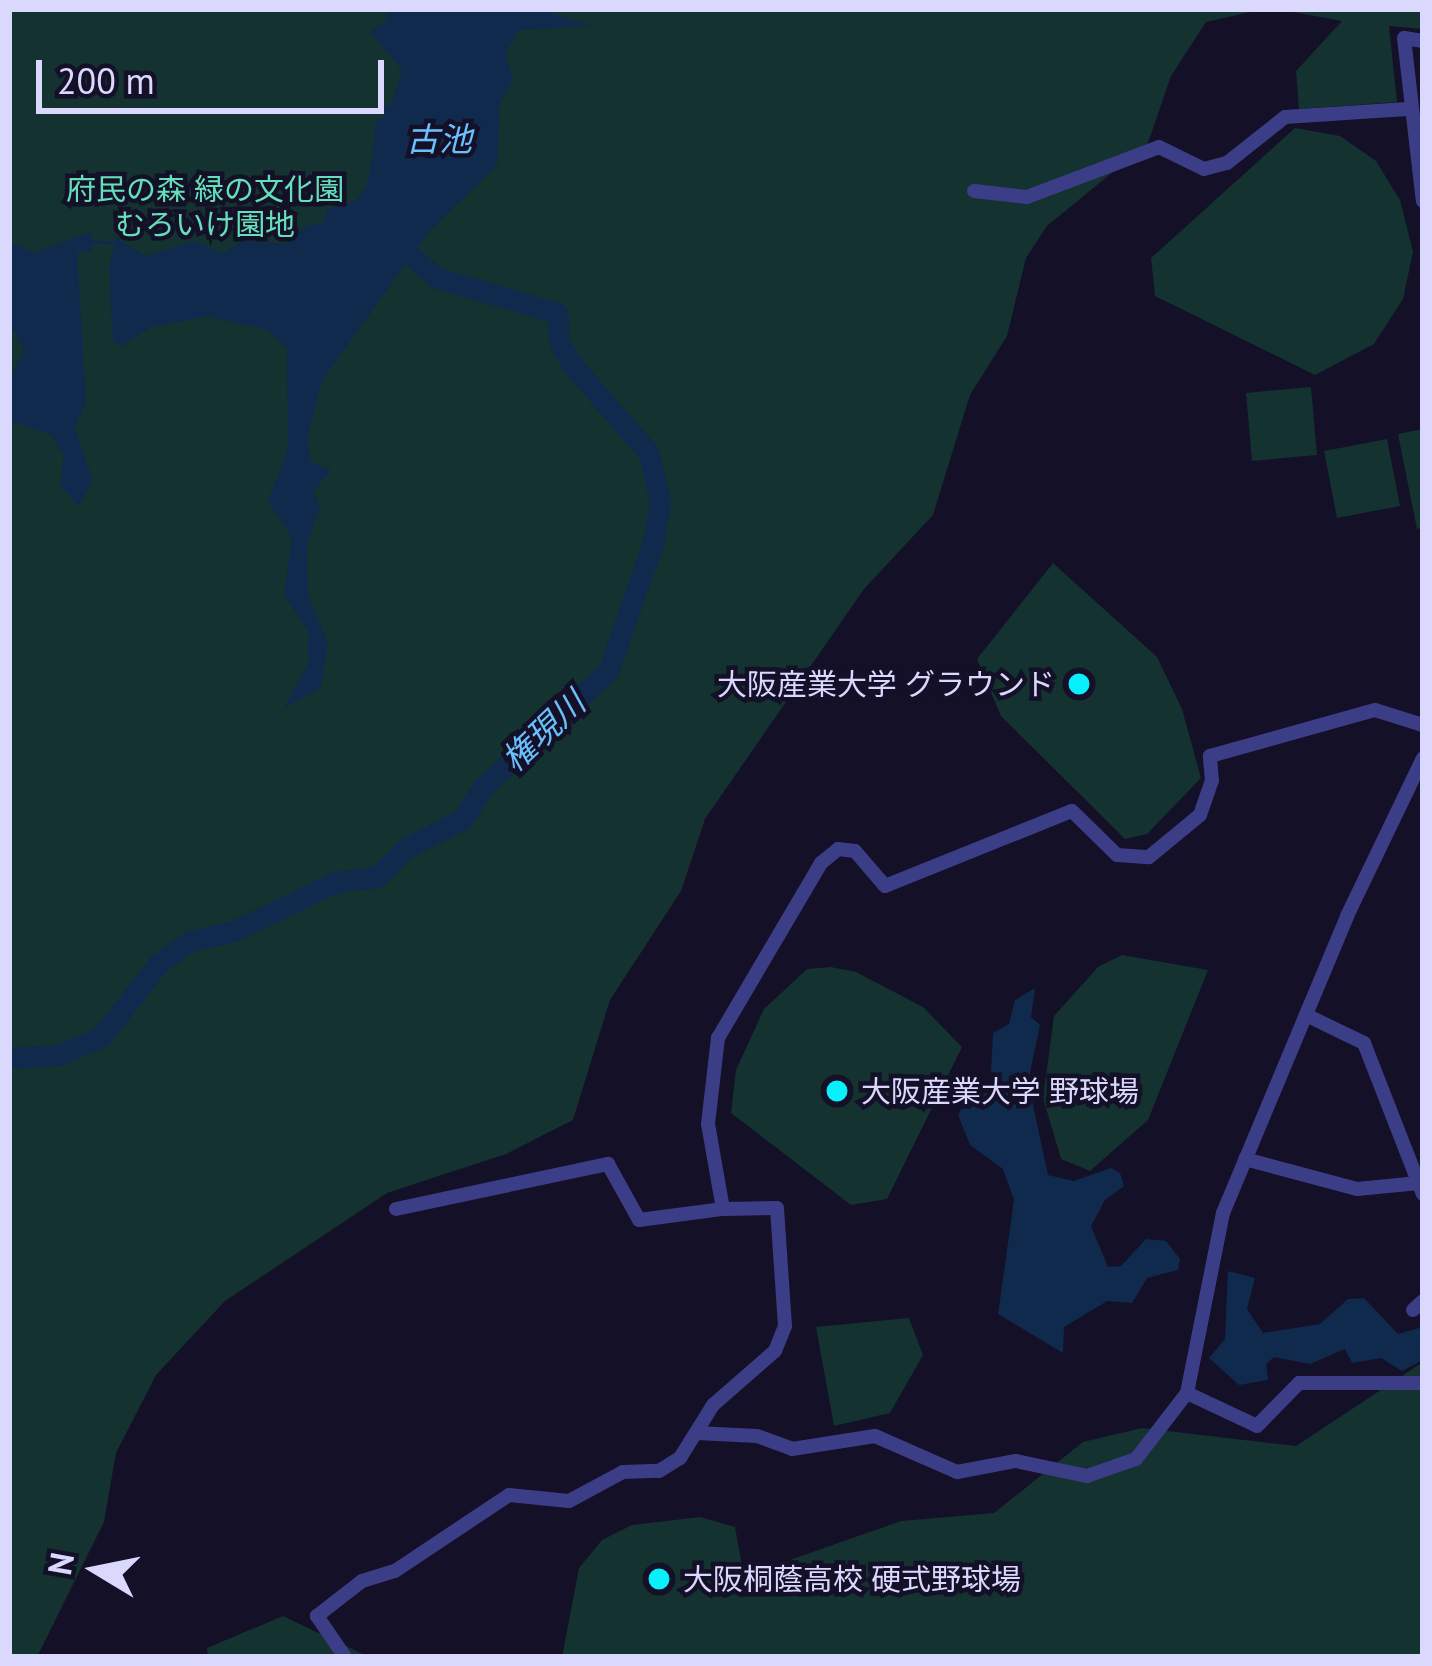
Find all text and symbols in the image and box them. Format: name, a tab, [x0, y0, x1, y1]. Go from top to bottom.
scale bar	[42, 36, 390, 110]
text: 200 m	[57, 57, 155, 104]
water label: 古池	[406, 119, 472, 159]
park label: 府民の森 緑の文化園 むろいけ園地	[66, 171, 344, 242]
place label: 大阪産業大学 グラウンド	[717, 666, 1055, 702]
marker: 大阪産業大学 グラウンド	[1066, 671, 1092, 697]
water label: 権現川	[493, 683, 593, 779]
place label: 大阪産業大学 野球場	[861, 1073, 1139, 1109]
marker: 大阪産業大学 野球場	[824, 1078, 850, 1104]
north arrow	[36, 1510, 156, 1630]
text: N	[37, 1549, 83, 1578]
place label: 大阪桐蔭高校 硬式野球場	[683, 1561, 1021, 1597]
marker: 大阪桐蔭高校 硬式野球場	[646, 1566, 672, 1592]

